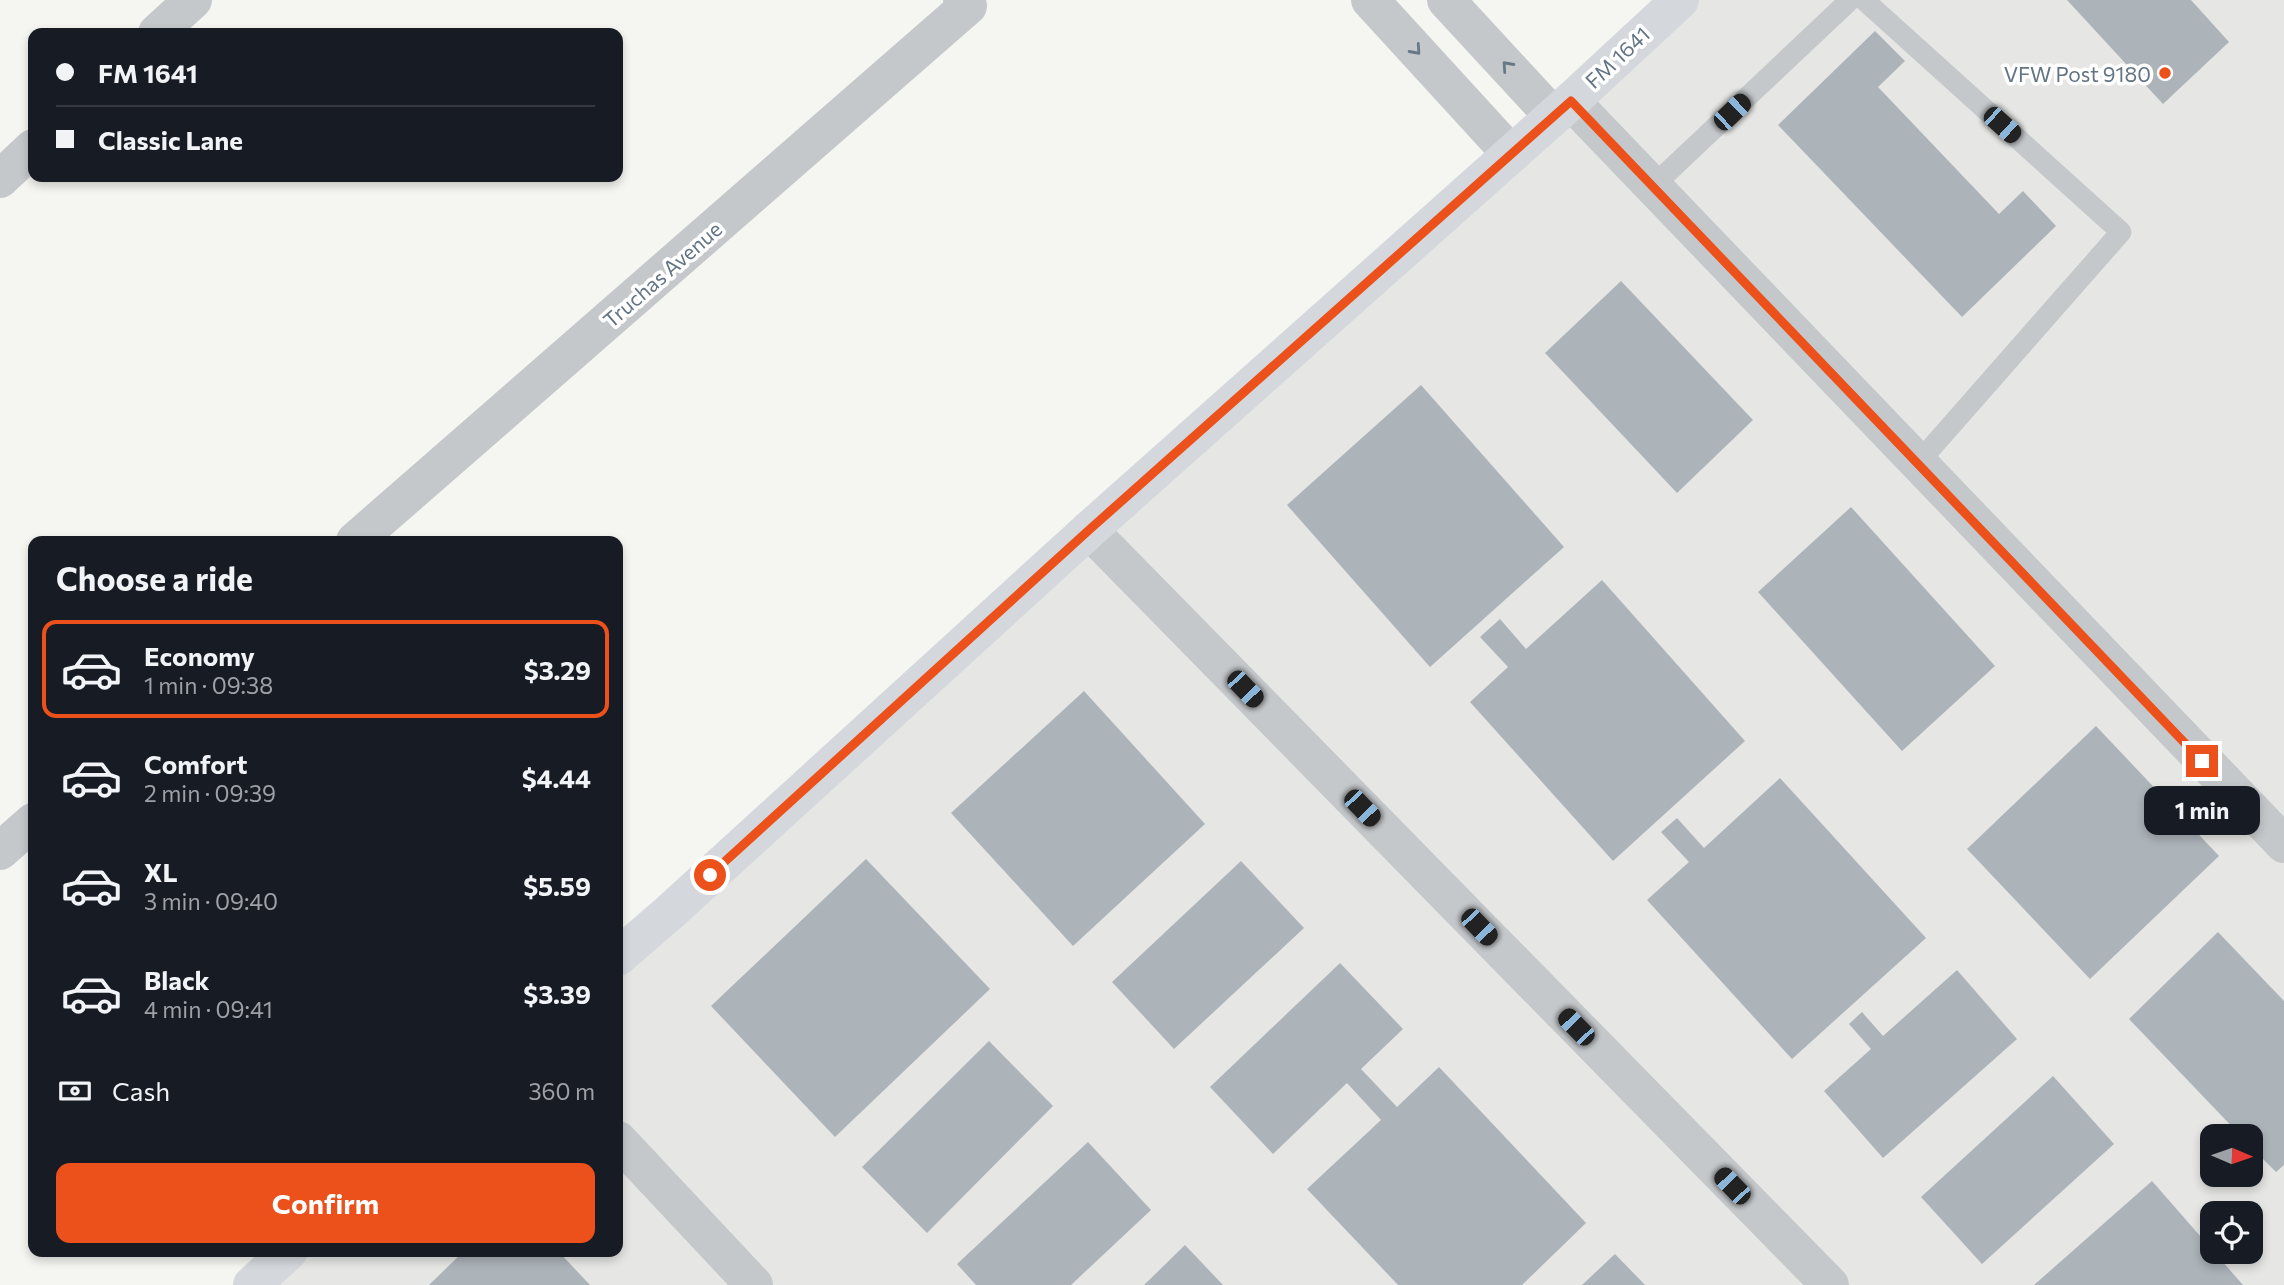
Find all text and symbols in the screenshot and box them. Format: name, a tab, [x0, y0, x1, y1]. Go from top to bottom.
street label: FM 1641	[1580, 21, 1654, 93]
one-way arrow	[1408, 42, 1421, 55]
text: FM 1641	[98, 57, 198, 88]
one-way arrow	[1502, 61, 1515, 74]
place label: VFW Post 9180	[2004, 61, 2151, 86]
marker: VFW Post 9180	[2157, 65, 2173, 81]
car	[1710, 90, 1755, 134]
car	[1980, 103, 2025, 147]
text: Classic Lane	[98, 124, 243, 155]
street label: Truchas Avenue	[598, 216, 726, 332]
text: Choose a ride	[56, 558, 253, 598]
icon: car	[60, 638, 123, 701]
text: Economy	[144, 640, 255, 671]
text: $3.29	[524, 654, 591, 685]
car	[1223, 667, 1268, 711]
text: 1 min · 09:38	[144, 671, 273, 699]
route end	[2186, 745, 2218, 777]
icon: car	[60, 746, 123, 809]
text: Comfort	[144, 748, 247, 779]
text: $4.44	[522, 762, 591, 793]
text: 2 min · 09:39	[144, 779, 276, 807]
car	[1340, 786, 1385, 830]
callout: 1 min	[2144, 786, 2260, 834]
text: 1 min	[2175, 796, 2229, 824]
icon: car	[60, 854, 123, 917]
text: XL	[144, 856, 178, 887]
route start	[694, 859, 726, 891]
text: $5.59	[523, 870, 591, 901]
text: 3 min · 09:40	[144, 887, 278, 915]
car	[1457, 905, 1502, 949]
icon: car	[60, 962, 123, 1025]
text: Black	[144, 964, 210, 995]
text: $3.39	[523, 978, 591, 1009]
text: 4 min · 09:41	[144, 995, 273, 1023]
car	[1554, 1005, 1599, 1049]
icon: cash	[56, 1072, 94, 1110]
text: Cash	[112, 1075, 170, 1106]
text: 360 m	[528, 1077, 595, 1105]
north arrow	[2200, 1124, 2263, 1186]
map controls	[2200, 1124, 2263, 1264]
button: Confirm	[56, 1163, 595, 1243]
car	[1710, 1164, 1755, 1208]
button: locate	[2200, 1201, 2263, 1264]

